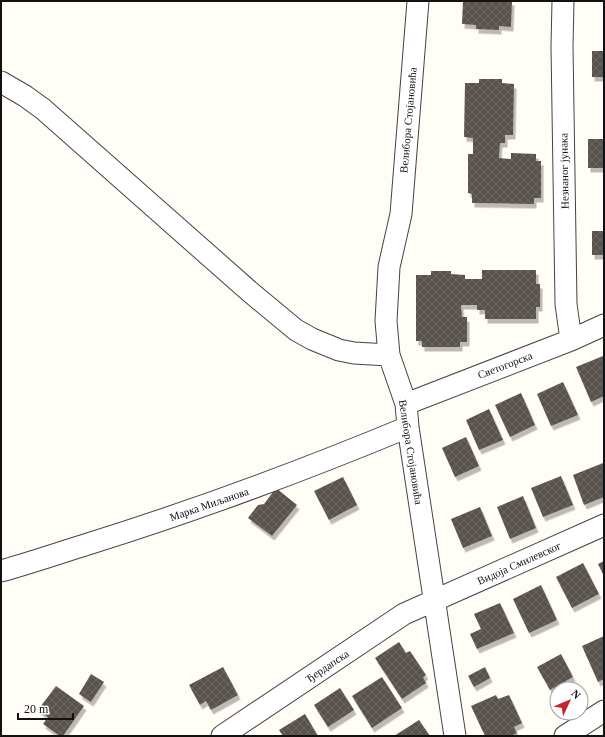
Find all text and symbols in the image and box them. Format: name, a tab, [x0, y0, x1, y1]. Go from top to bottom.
street label: Велибора Стојановића	[397, 67, 419, 173]
street label: Незнаног јунака	[557, 133, 571, 209]
street label: Светогорска	[476, 349, 534, 381]
street label: Велибора Стојановића	[397, 399, 425, 505]
street label: Марка Миљанова	[168, 485, 250, 523]
street label: Видоја Смилевског	[475, 539, 563, 587]
street label: Ђердапска	[303, 647, 351, 685]
north arrow	[549, 681, 589, 721]
text: N	[569, 687, 583, 701]
scale bar	[18, 695, 73, 721]
text: 20 m	[24, 702, 49, 716]

